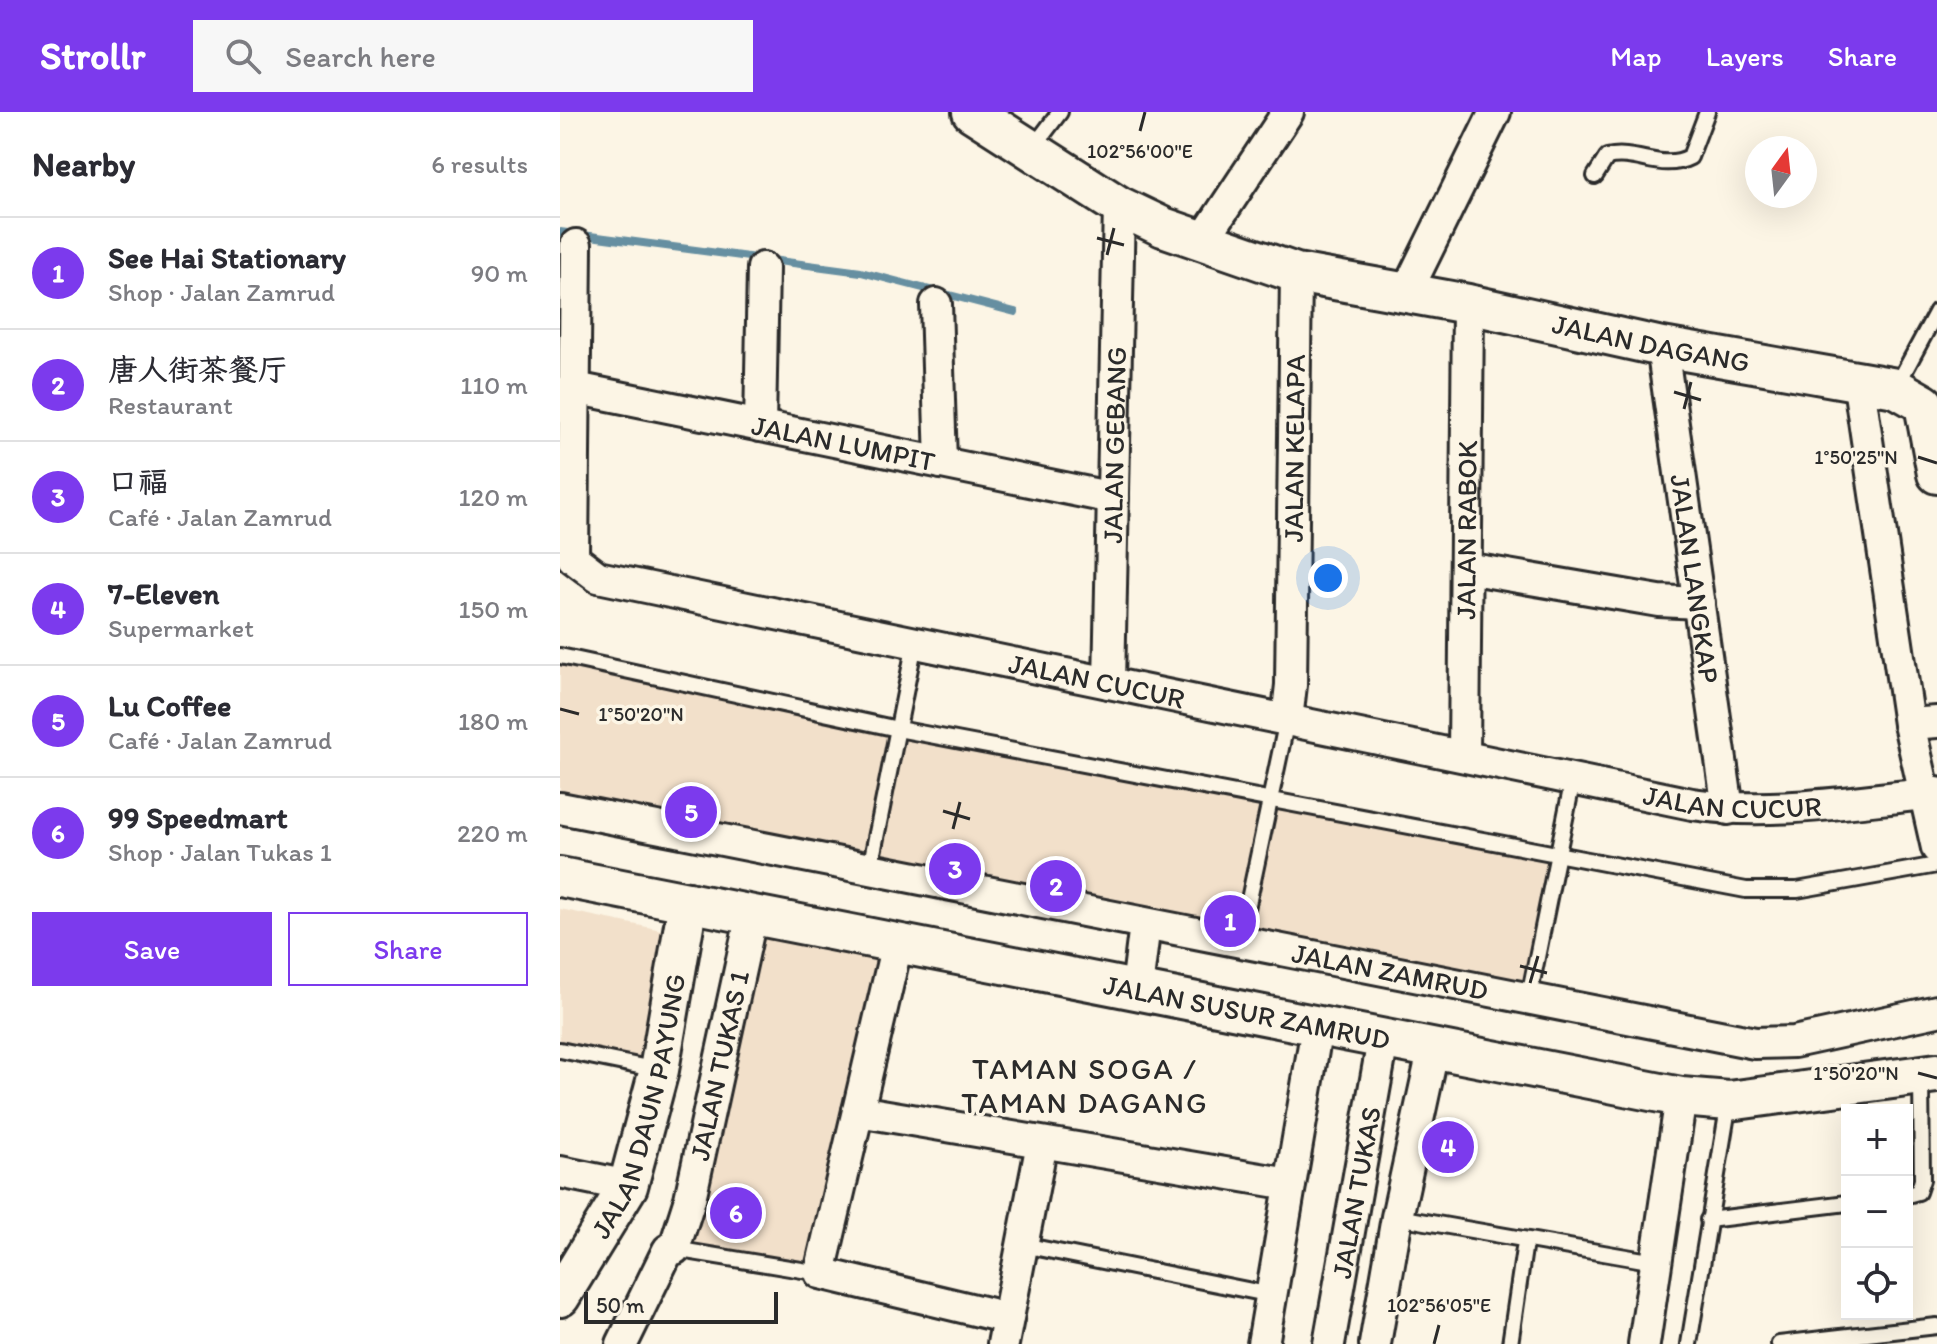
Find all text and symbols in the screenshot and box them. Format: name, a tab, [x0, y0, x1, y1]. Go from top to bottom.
search box	[193, 20, 753, 92]
text: Strollr	[40, 33, 145, 79]
icon: search	[221, 34, 265, 78]
text: Search here	[285, 38, 436, 75]
text: Map	[1610, 39, 1662, 73]
text: Layers	[1706, 39, 1784, 73]
text: Share	[1828, 39, 1897, 73]
north arrow	[1745, 136, 1817, 208]
text: 102°56'00"E	[1087, 139, 1193, 163]
text: Nearby	[32, 144, 135, 185]
text: 6 results	[431, 148, 528, 180]
text: See Hai Stationary	[108, 239, 346, 276]
text: 1	[52, 257, 64, 289]
text: 90 m	[471, 257, 528, 289]
text: Shop · Jalan Zamrud	[108, 276, 335, 308]
street label: JALAN DAGANG	[1549, 306, 1752, 379]
street label: JALAN GEBANG	[1095, 346, 1133, 544]
text: 唐人街茶餐厅	[108, 351, 288, 388]
street label: JALAN KELAPA	[1276, 354, 1312, 543]
text: 2	[51, 369, 65, 401]
text: 110 m	[460, 369, 528, 401]
text: Restaurant	[108, 389, 233, 421]
street label: JALAN LUMPIT	[749, 408, 938, 478]
street label: JALAN RABOK	[1448, 440, 1484, 620]
text: 1°50'25"N	[1814, 445, 1898, 469]
text: 口福	[108, 463, 168, 500]
street label: JALAN LANGKAP	[1663, 472, 1727, 685]
text: 3	[51, 481, 65, 513]
text: 120 m	[459, 481, 528, 513]
text: Café · Jalan Zamrud	[108, 501, 332, 533]
your location	[1308, 558, 1348, 598]
text: 7-Eleven	[108, 575, 219, 612]
text: 4	[50, 593, 66, 625]
text: 150 m	[459, 593, 528, 625]
text: Supermarket	[108, 612, 254, 644]
street label: JALAN CUCUR	[1006, 646, 1188, 715]
text: Lu Coffee	[108, 687, 231, 724]
text: 1°50'20"N	[598, 702, 684, 726]
text: 5	[51, 705, 65, 737]
text: 180 m	[458, 705, 528, 737]
text: Café · Jalan Zamrud	[108, 724, 332, 756]
street label: JALAN CUCUR	[1640, 777, 1823, 825]
pin: 5	[665, 782, 717, 842]
text: 99 Speedmart	[108, 799, 287, 836]
text: 6	[51, 817, 65, 849]
text: 220 m	[457, 817, 528, 849]
text: Shop · Jalan Tukas 1	[108, 836, 332, 868]
pin: 3	[929, 839, 981, 899]
pin: 2	[1030, 856, 1082, 916]
pin: 1	[1204, 891, 1256, 951]
button: Save	[32, 912, 272, 986]
button: Share	[288, 912, 528, 986]
street label: JALAN ZAMRUD	[1289, 935, 1491, 1007]
street label: JALAN TUKAS 1	[682, 967, 756, 1163]
street label: JALAN SUSUR ZAMRUD	[1101, 967, 1393, 1057]
street label: JALAN DAUN PAYUNG	[583, 971, 692, 1244]
district label: TAMAN SOGA / TAMAN DAGANG	[961, 1050, 1209, 1121]
text: 1°50'20"N	[1813, 1061, 1899, 1085]
street label: JALAN TUKAS	[1324, 1104, 1388, 1281]
map controls	[1841, 1104, 1913, 1320]
button: +	[1841, 1104, 1913, 1176]
pin: 4	[1422, 1117, 1474, 1177]
button: −	[1841, 1176, 1913, 1248]
pin: 6	[710, 1183, 762, 1243]
button: locate	[1841, 1248, 1913, 1320]
scale bar	[584, 1288, 778, 1324]
text: 50 m	[596, 1292, 645, 1319]
text: 102°56'05"E	[1387, 1293, 1491, 1317]

